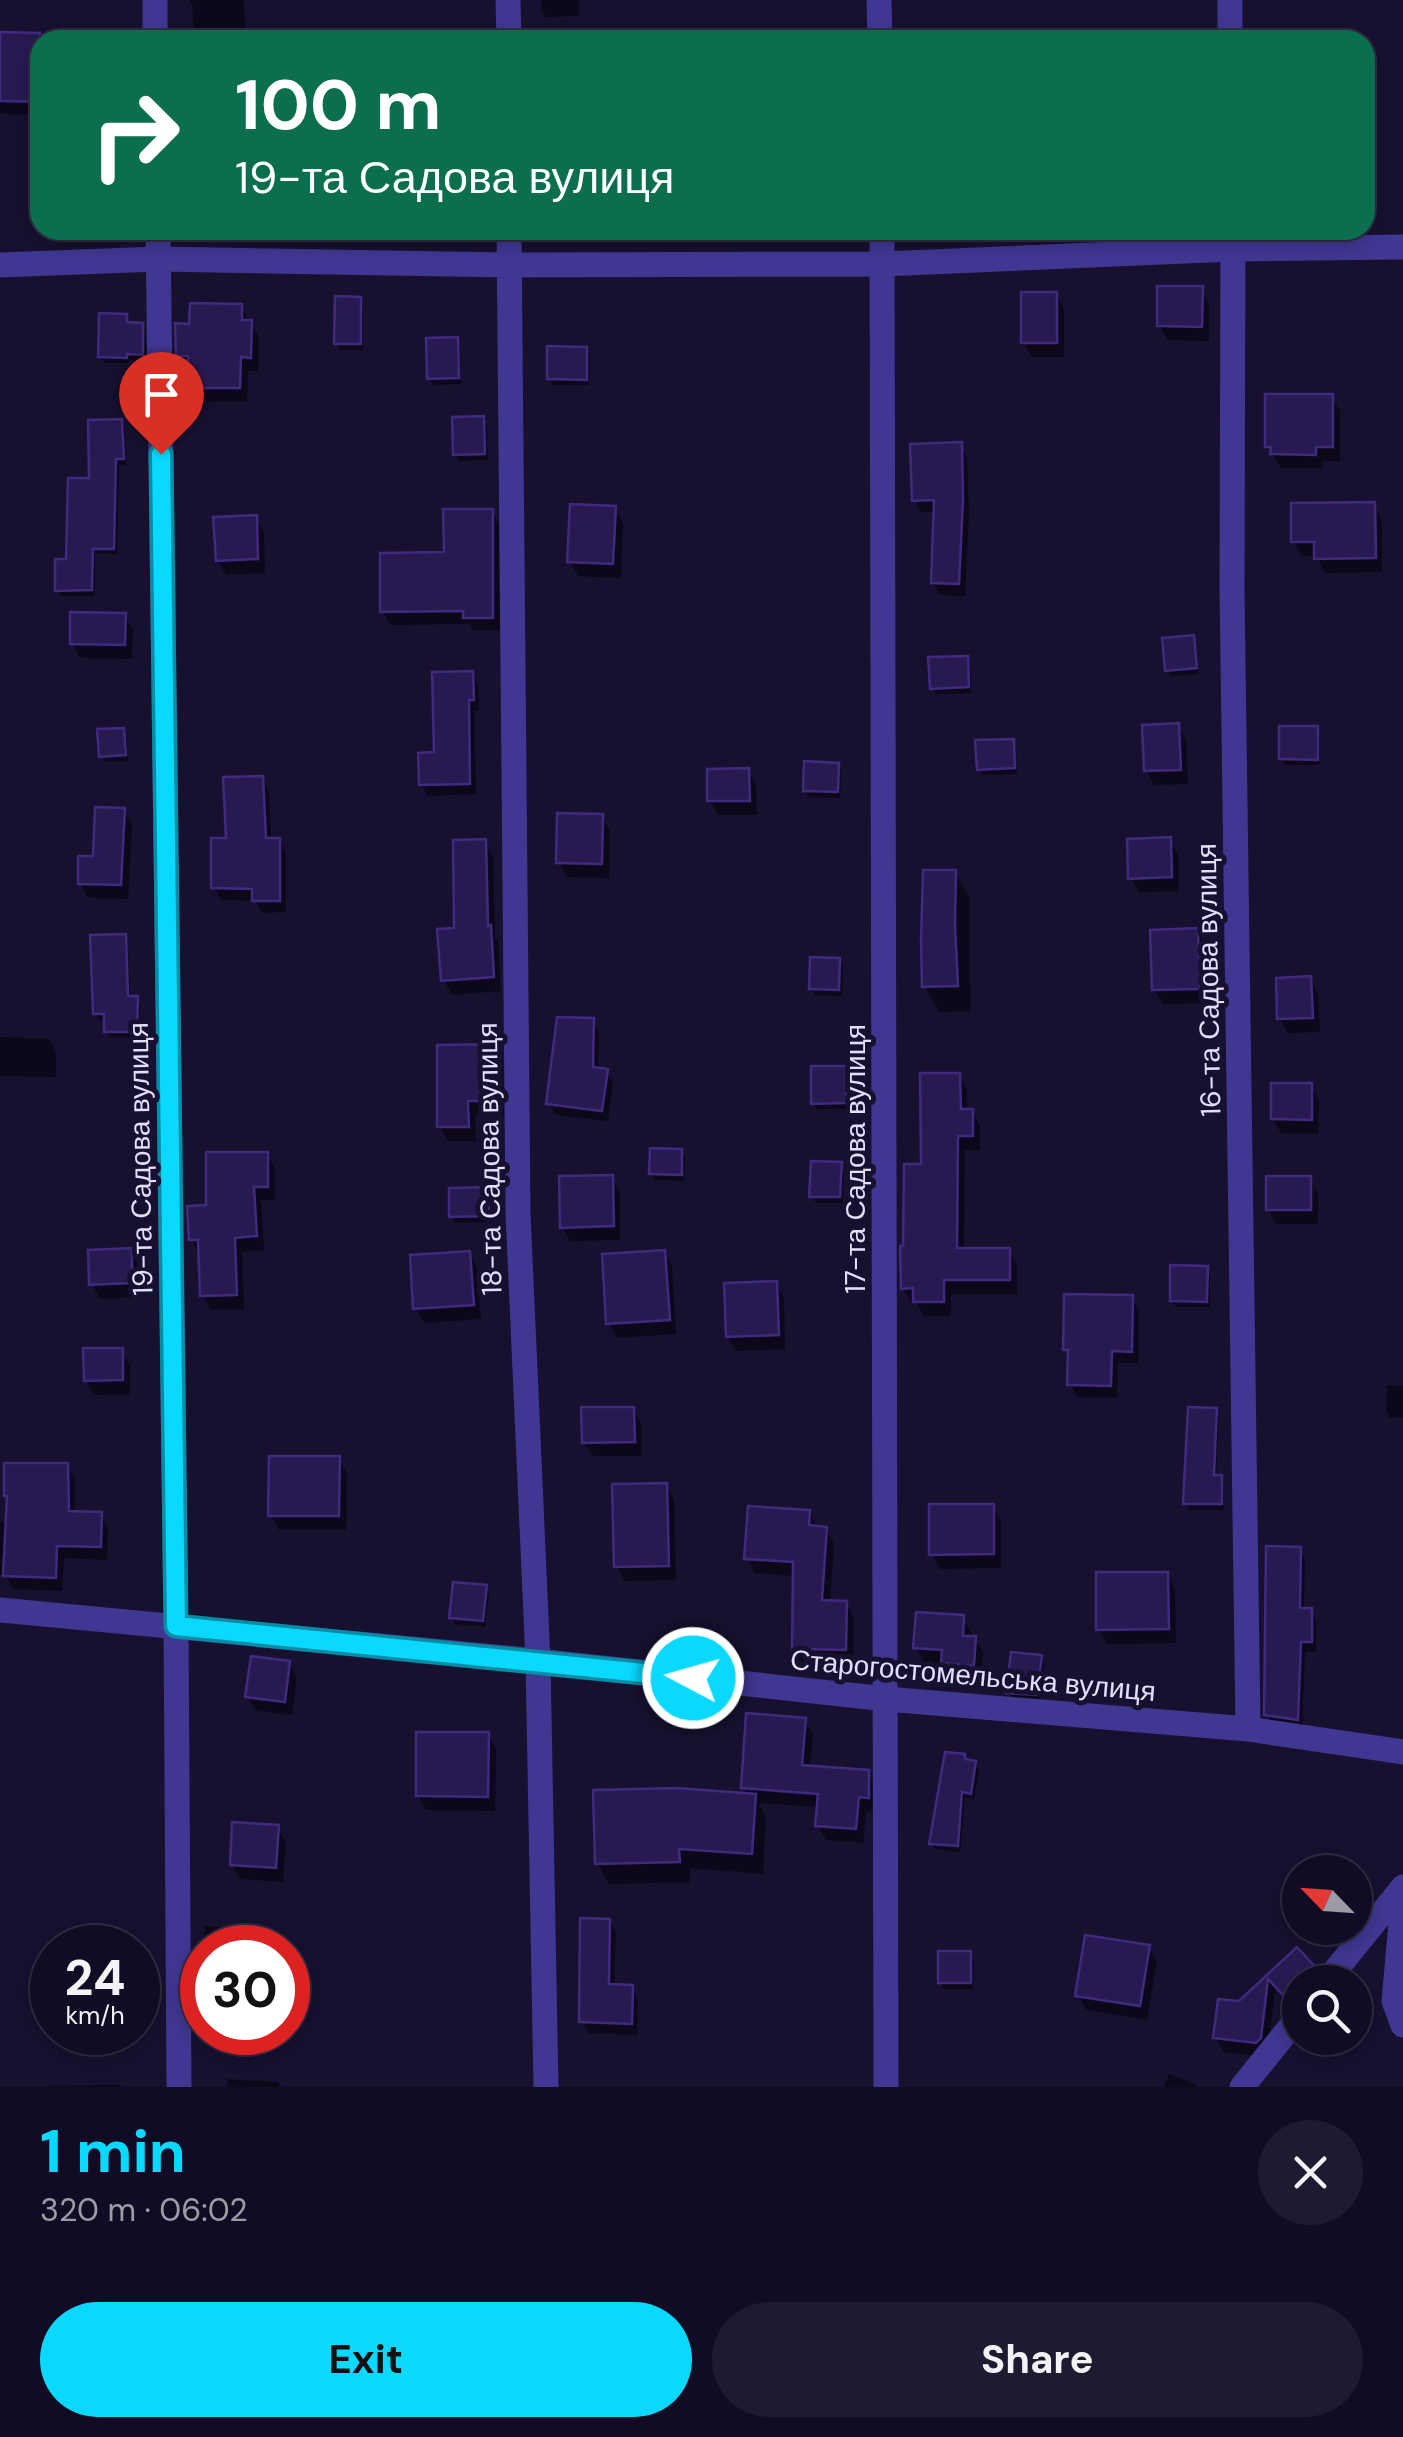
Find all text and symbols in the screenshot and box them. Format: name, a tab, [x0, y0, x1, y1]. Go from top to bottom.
text: 100 m	[235, 60, 441, 151]
icon: right	[70, 70, 200, 200]
text: 19-та Садова вулиця	[235, 148, 674, 207]
pin	[119, 352, 204, 455]
icon: arrive	[134, 367, 189, 422]
street label: 16-та Садова вулиця	[1188, 843, 1229, 1117]
street label: 19-та Садова вулиця	[120, 1022, 161, 1296]
street label: 18-та Садова вулиця	[469, 1022, 510, 1296]
street label: 17-та Садова вулиця	[837, 1024, 874, 1294]
position arrow	[641, 1626, 745, 1730]
street label: Старогостомельська вулиця	[789, 1641, 1157, 1710]
north arrow	[1282, 1855, 1372, 1945]
map controls	[1282, 1855, 1372, 2055]
speed limit sign: 30	[180, 1925, 310, 2055]
text: 24	[65, 1945, 126, 2011]
button: search	[1282, 1965, 1372, 2055]
text: km/h	[65, 1999, 125, 2032]
text: 1 min	[40, 2112, 186, 2191]
button: close	[1258, 2120, 1363, 2225]
text: 320 m · 06:02	[40, 2189, 248, 2231]
button: Exit	[40, 2302, 692, 2417]
button: Share	[712, 2302, 1363, 2417]

